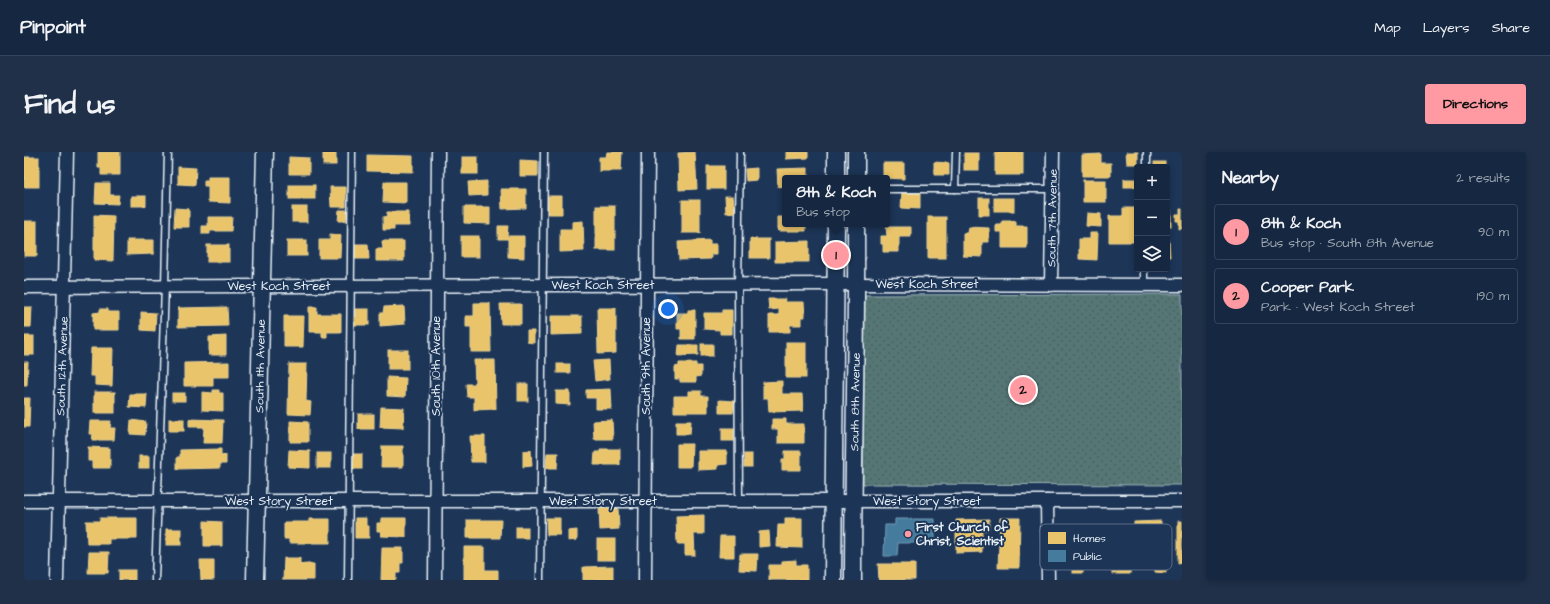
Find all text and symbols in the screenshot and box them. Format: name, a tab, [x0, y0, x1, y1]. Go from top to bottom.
text: Pinpoint	[20, 14, 86, 41]
text: Map	[1374, 18, 1401, 38]
text: Layers	[1423, 18, 1470, 38]
text: Share	[1492, 18, 1530, 38]
button: Directions	[1425, 84, 1526, 124]
text: Find us	[24, 85, 115, 124]
map controls	[1134, 164, 1170, 272]
button: +	[1134, 164, 1170, 200]
text: Nearby	[1222, 166, 1279, 190]
street label: South 7th Avenue	[1043, 168, 1062, 267]
text: 2 results	[1456, 169, 1510, 187]
popup	[782, 175, 890, 227]
text: 8th & Koch	[796, 182, 876, 203]
button: −	[1134, 200, 1170, 236]
text: Bus stop	[796, 203, 850, 221]
text: 8th & Koch	[1261, 213, 1341, 234]
text: 1	[1235, 223, 1237, 241]
text: 90 m	[1478, 223, 1509, 241]
text: Bus stop · South 8th Avenue	[1261, 234, 1434, 252]
button: layers	[1134, 236, 1170, 272]
pin: 1	[823, 240, 849, 270]
street label: West Koch Street	[876, 276, 979, 293]
street label: West Koch Street	[552, 277, 655, 294]
text: Cooper Park	[1261, 277, 1354, 298]
street label: West Koch Street	[228, 278, 331, 295]
text: 2	[1232, 287, 1240, 305]
text: 190 m	[1476, 287, 1509, 305]
text: Park · West Koch Street	[1261, 298, 1415, 316]
your location	[658, 299, 678, 319]
street label: South 12th Avenue	[52, 316, 73, 416]
street label: South 10th Avenue	[428, 316, 445, 416]
street label: South 9th Avenue	[638, 317, 655, 415]
street label: South 11th Avenue	[251, 318, 270, 413]
street label: South 8th Avenue	[846, 352, 865, 451]
pin: 2	[1010, 375, 1036, 405]
street label: West Story Street	[225, 493, 333, 511]
street label: West Story Street	[549, 493, 657, 511]
street label: West Story Street	[873, 493, 981, 511]
place label: First Church of Christ, Scientist	[916, 519, 1009, 550]
legend	[1040, 524, 1172, 570]
marker: First Church of Christ, Scientist	[903, 529, 913, 539]
text: Homes	[1073, 531, 1106, 546]
text: Public	[1073, 549, 1102, 564]

